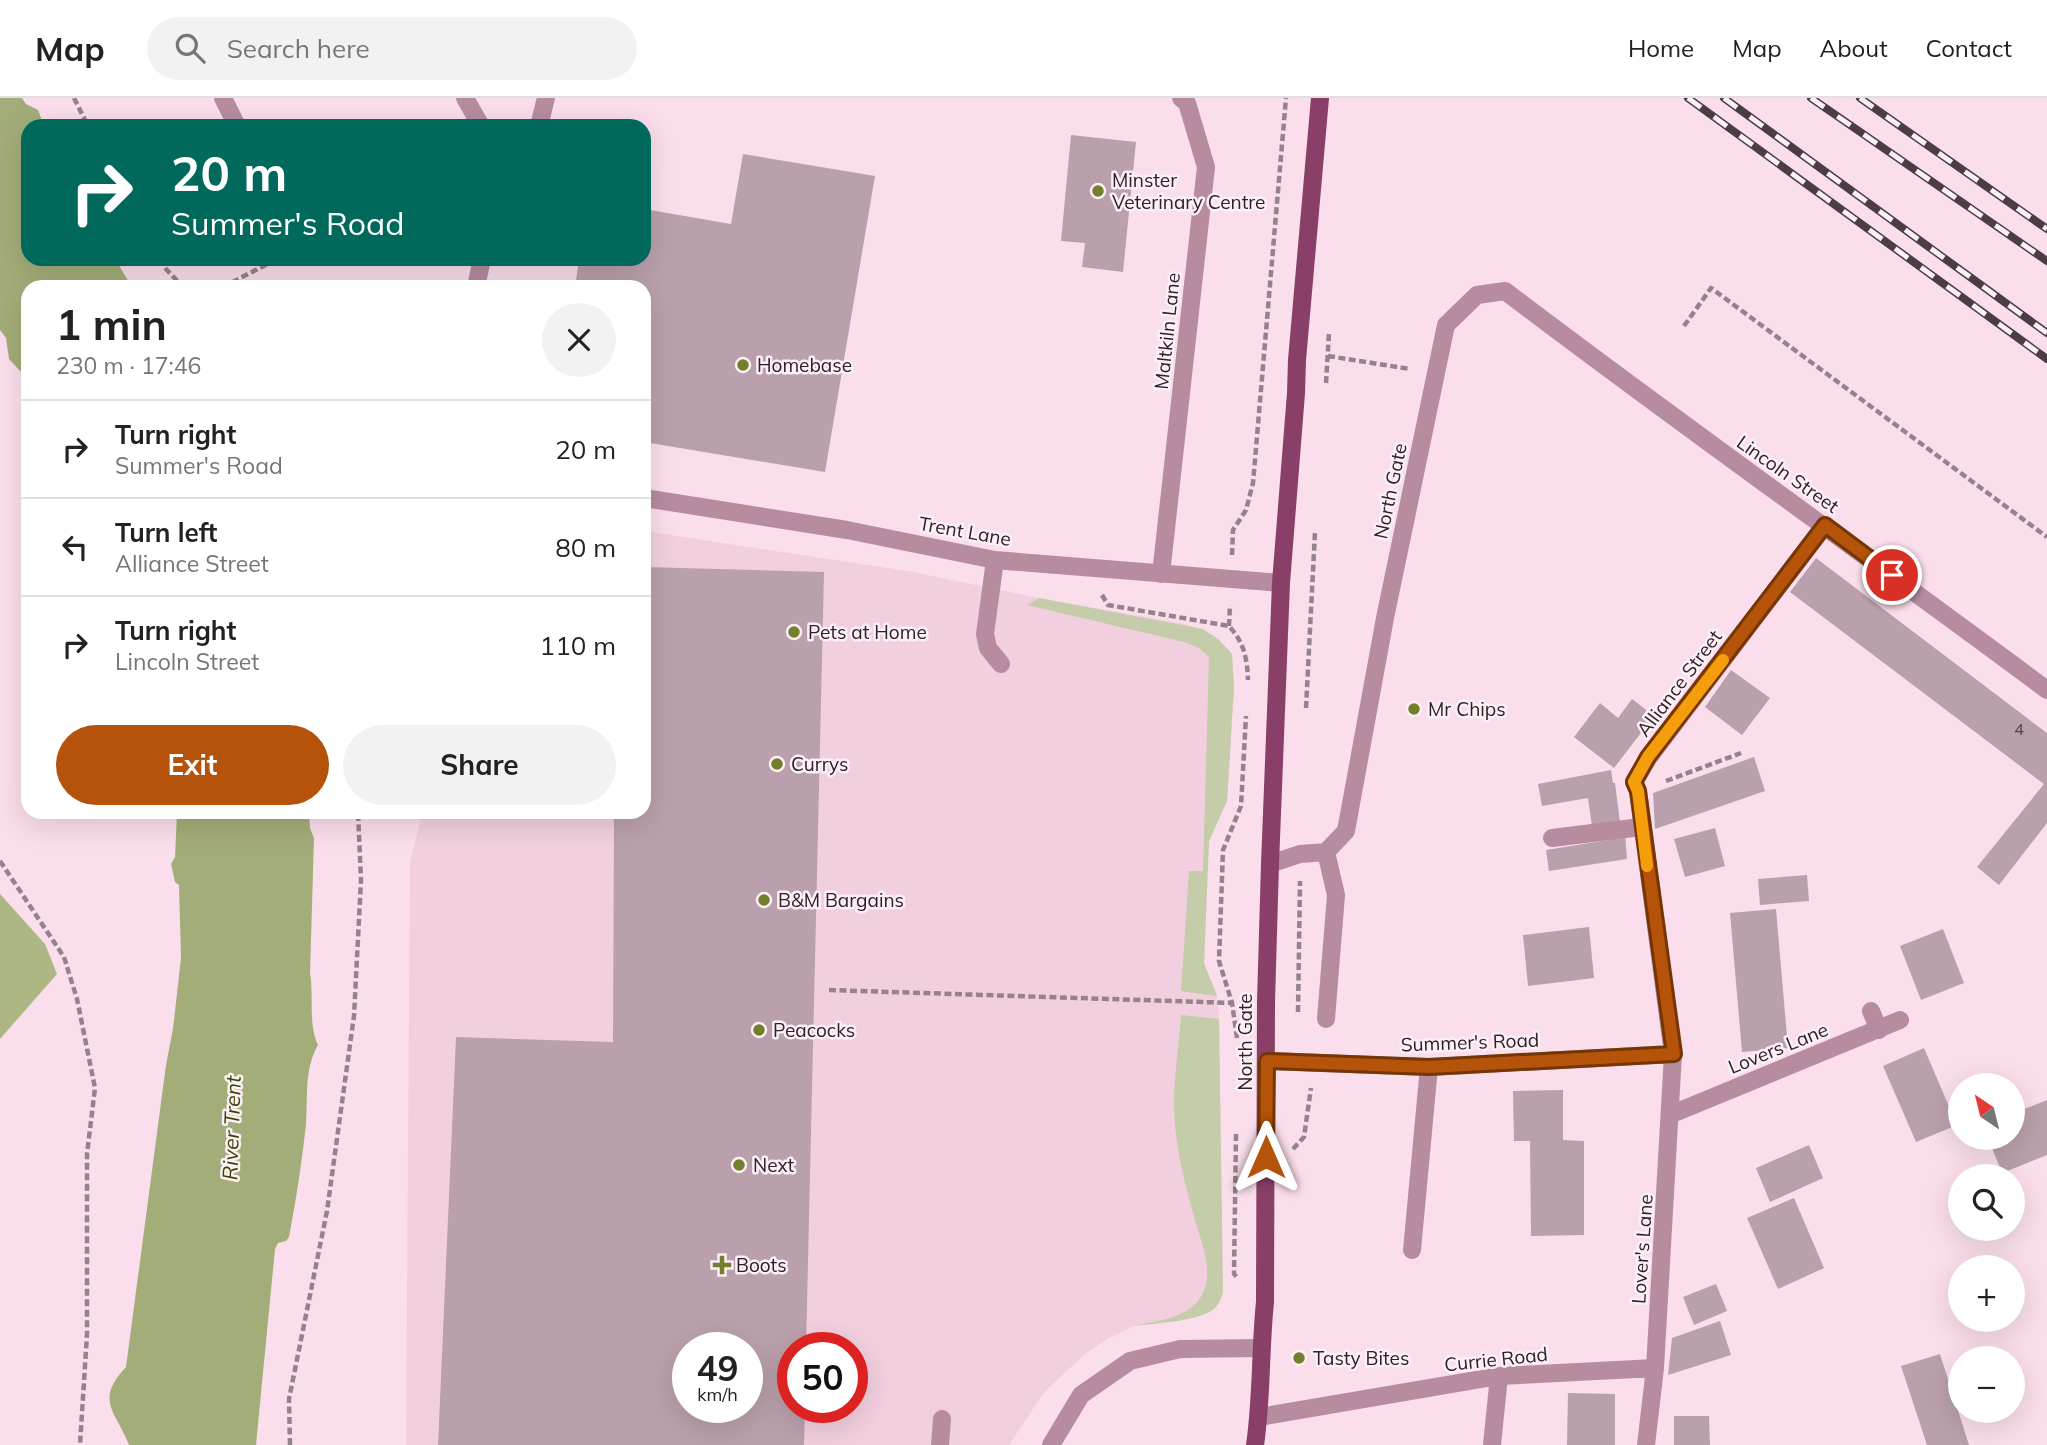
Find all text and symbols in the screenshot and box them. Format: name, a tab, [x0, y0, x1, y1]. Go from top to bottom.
search box	[147, 17, 637, 80]
text: Map	[35, 28, 105, 69]
icon: search	[171, 29, 209, 67]
text: Search here	[227, 32, 370, 65]
text: Home	[1628, 33, 1694, 63]
text: Map	[1732, 33, 1782, 63]
text: About	[1820, 33, 1888, 63]
text: Contact	[1926, 33, 2012, 63]
text: 20 m	[171, 142, 287, 203]
icon: right	[56, 147, 147, 238]
place label: Minster Veterinary Centre	[1112, 168, 1265, 214]
marker: Minster Veterinary Centre	[1090, 183, 1106, 199]
text: Summer's Road	[171, 203, 404, 243]
street label: Maltkiln Lane	[1149, 272, 1185, 390]
text: 1 min	[56, 298, 167, 351]
button: close	[542, 303, 616, 377]
text: 230 m · 17:46	[56, 351, 201, 380]
place label: Homebase	[757, 353, 852, 377]
marker: Homebase	[735, 357, 751, 373]
text: Turn right	[115, 418, 236, 451]
icon: right	[56, 430, 94, 468]
street label: Lincoln Street	[1732, 430, 1844, 518]
text: 20 m	[555, 433, 616, 466]
street label: North Gate	[1368, 441, 1412, 541]
text: Summer's Road	[115, 451, 283, 480]
street label: Trent Lane	[917, 511, 1013, 551]
text: Turn left	[115, 516, 217, 549]
icon: left	[56, 528, 94, 566]
text: 80 m	[555, 531, 616, 564]
pin	[1862, 545, 1922, 605]
text: Alliance Street	[115, 549, 269, 578]
icon: arrive	[1873, 556, 1911, 594]
text: Turn right	[115, 614, 236, 647]
place label: Pets at Home	[808, 620, 927, 644]
marker: Pets at Home	[786, 624, 802, 640]
street label: Alliance Street	[1631, 625, 1727, 741]
icon: right	[56, 626, 94, 664]
text: 110 m	[540, 629, 616, 662]
text: Lincoln Street	[115, 647, 259, 676]
place label: Mr Chips	[1428, 697, 1506, 721]
marker: Mr Chips	[1406, 701, 1422, 717]
house number: 4	[2014, 719, 2024, 739]
button: Exit	[56, 725, 329, 805]
button: Share	[343, 725, 616, 805]
place label: Currys	[791, 752, 848, 776]
marker: Currys	[769, 756, 785, 772]
place label: B&M Bargains	[778, 888, 904, 912]
marker: B&M Bargains	[756, 892, 772, 908]
street label: North Gate	[1233, 993, 1257, 1091]
street label: Lovers Lane	[1725, 1017, 1831, 1079]
place label: Peacocks	[773, 1018, 855, 1042]
marker: Peacocks	[751, 1022, 767, 1038]
street label: Summer's Road	[1400, 1028, 1540, 1056]
north arrow	[1948, 1073, 2025, 1150]
map controls	[1948, 1073, 2025, 1423]
water label: River Trent	[216, 1075, 246, 1181]
position arrow	[1229, 1120, 1303, 1194]
place label: Next	[753, 1153, 795, 1177]
marker: Next	[731, 1157, 747, 1173]
button: search	[1948, 1164, 2025, 1241]
street label: Lover's Lane	[1626, 1193, 1658, 1305]
place label: Boots	[736, 1253, 787, 1277]
button: +	[1948, 1255, 2025, 1332]
marker: Boots	[714, 1257, 730, 1273]
speed limit sign: 50	[777, 1332, 868, 1423]
street label: Currie Road	[1443, 1342, 1549, 1376]
text: 49	[696, 1346, 739, 1390]
place label: Tasty Bites	[1313, 1346, 1409, 1370]
button: −	[1948, 1346, 2025, 1423]
marker: Tasty Bites	[1291, 1350, 1307, 1366]
text: km/h	[697, 1383, 738, 1406]

